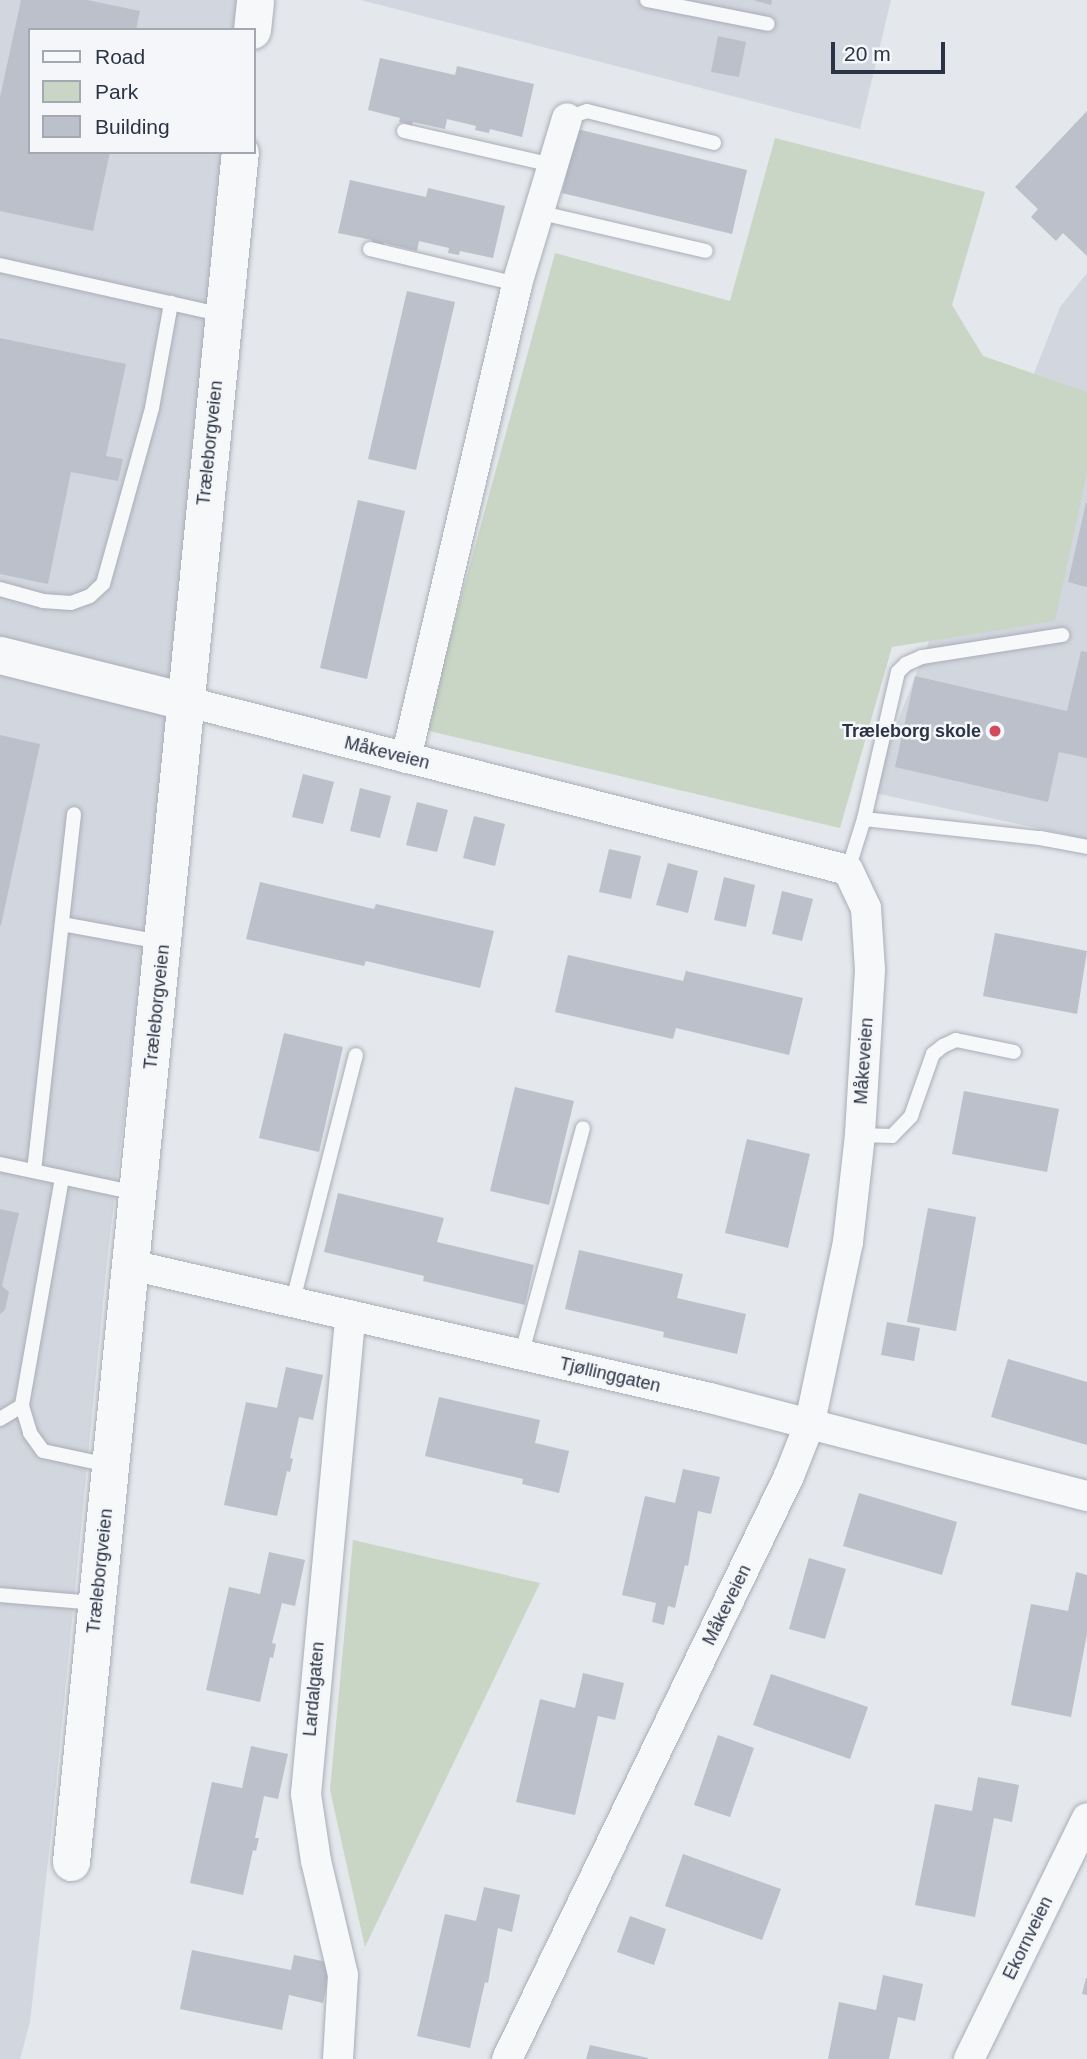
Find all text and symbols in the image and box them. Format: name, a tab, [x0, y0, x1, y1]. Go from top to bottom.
legend	[28, 28, 256, 154]
scale bar	[835, 28, 949, 72]
text: 20 m	[844, 42, 891, 65]
text: Road	[95, 45, 145, 68]
text: Park	[95, 80, 138, 103]
text: Building	[95, 115, 170, 138]
street label: Træleborgveien	[193, 380, 227, 506]
place label: Træleborg skole	[842, 720, 981, 742]
marker: Træleborg skole	[987, 723, 1003, 739]
street label: Måkeveien	[342, 732, 432, 774]
street label: Træleborgveien	[140, 944, 174, 1070]
street label: Måkeveien	[850, 1017, 878, 1105]
street label: Tjøllinggaten	[557, 1353, 663, 1397]
street label: Træleborgveien	[83, 1508, 117, 1634]
street label: Måkeveien	[698, 1561, 756, 1649]
street label: Lardalgaten	[299, 1641, 329, 1737]
street label: Ekornveien	[999, 1893, 1057, 1983]

